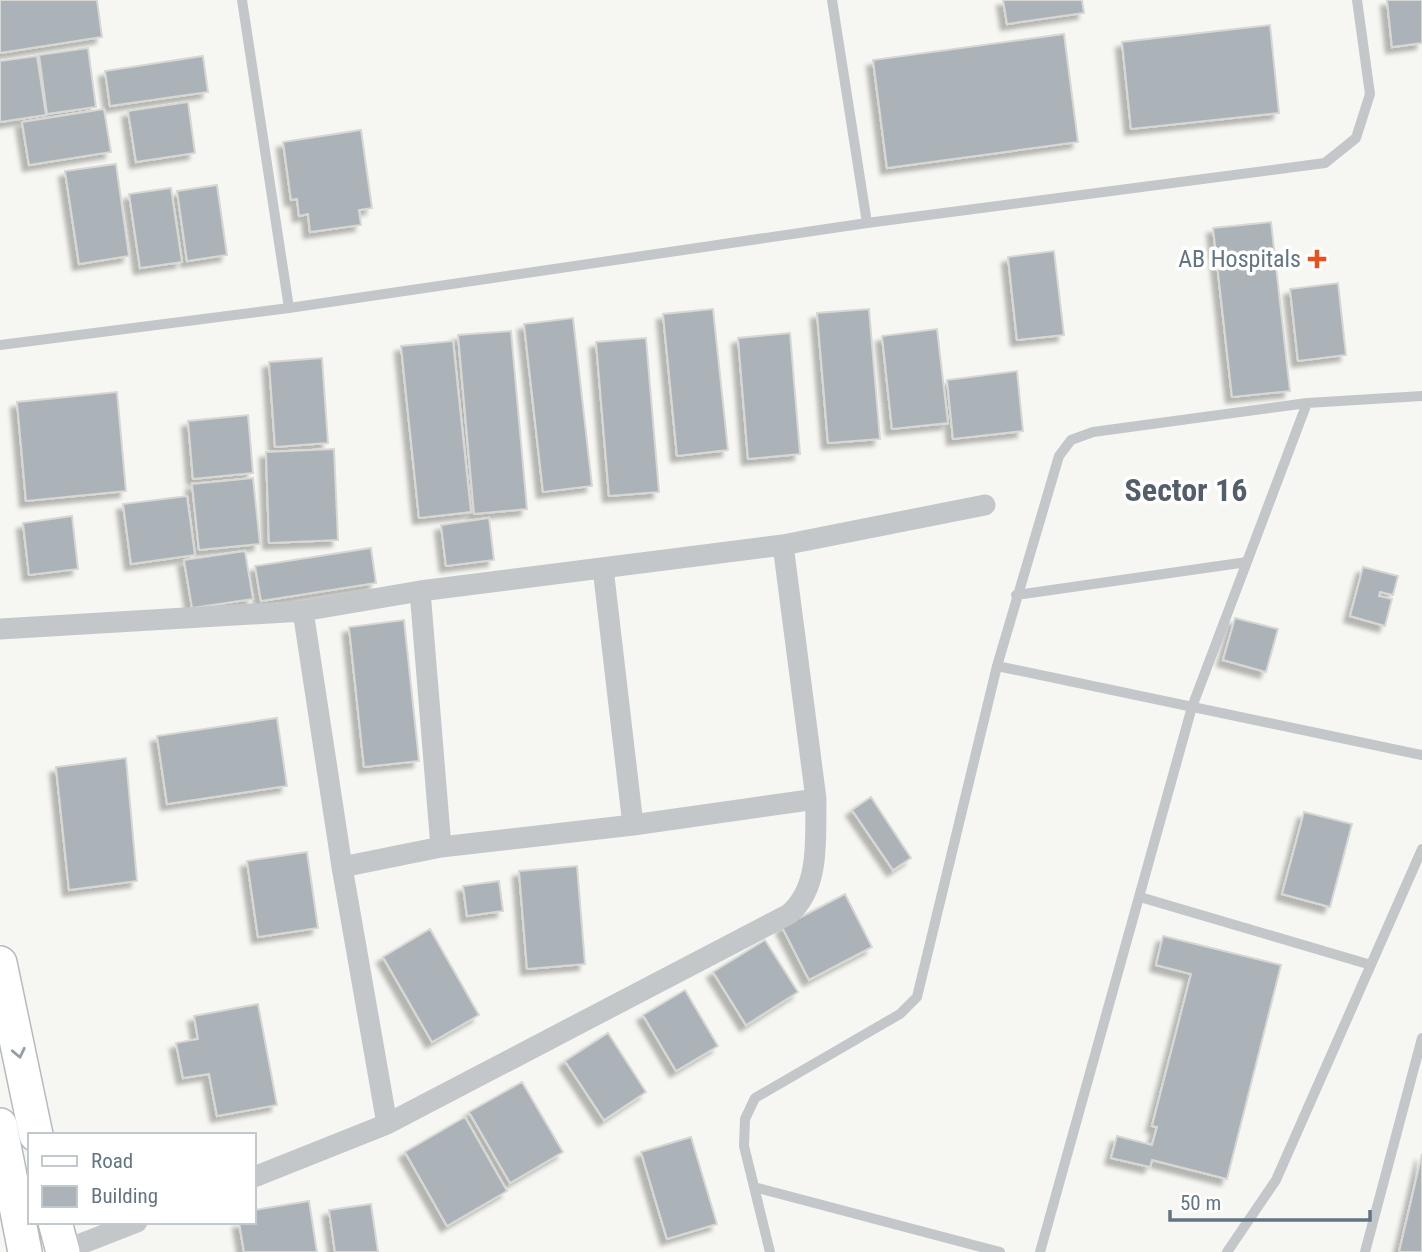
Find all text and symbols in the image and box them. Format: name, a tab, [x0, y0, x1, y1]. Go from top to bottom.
place label: AB Hospitals	[1178, 245, 1301, 273]
marker: AB Hospitals	[1307, 249, 1327, 269]
district label: Sector 16	[1125, 471, 1247, 509]
one-way arrow	[11, 1047, 26, 1059]
legend	[28, 1133, 256, 1224]
text: Road	[91, 1149, 133, 1173]
scale bar	[1170, 1178, 1370, 1222]
text: Building	[91, 1184, 158, 1208]
text: 50 m	[1180, 1191, 1221, 1215]

